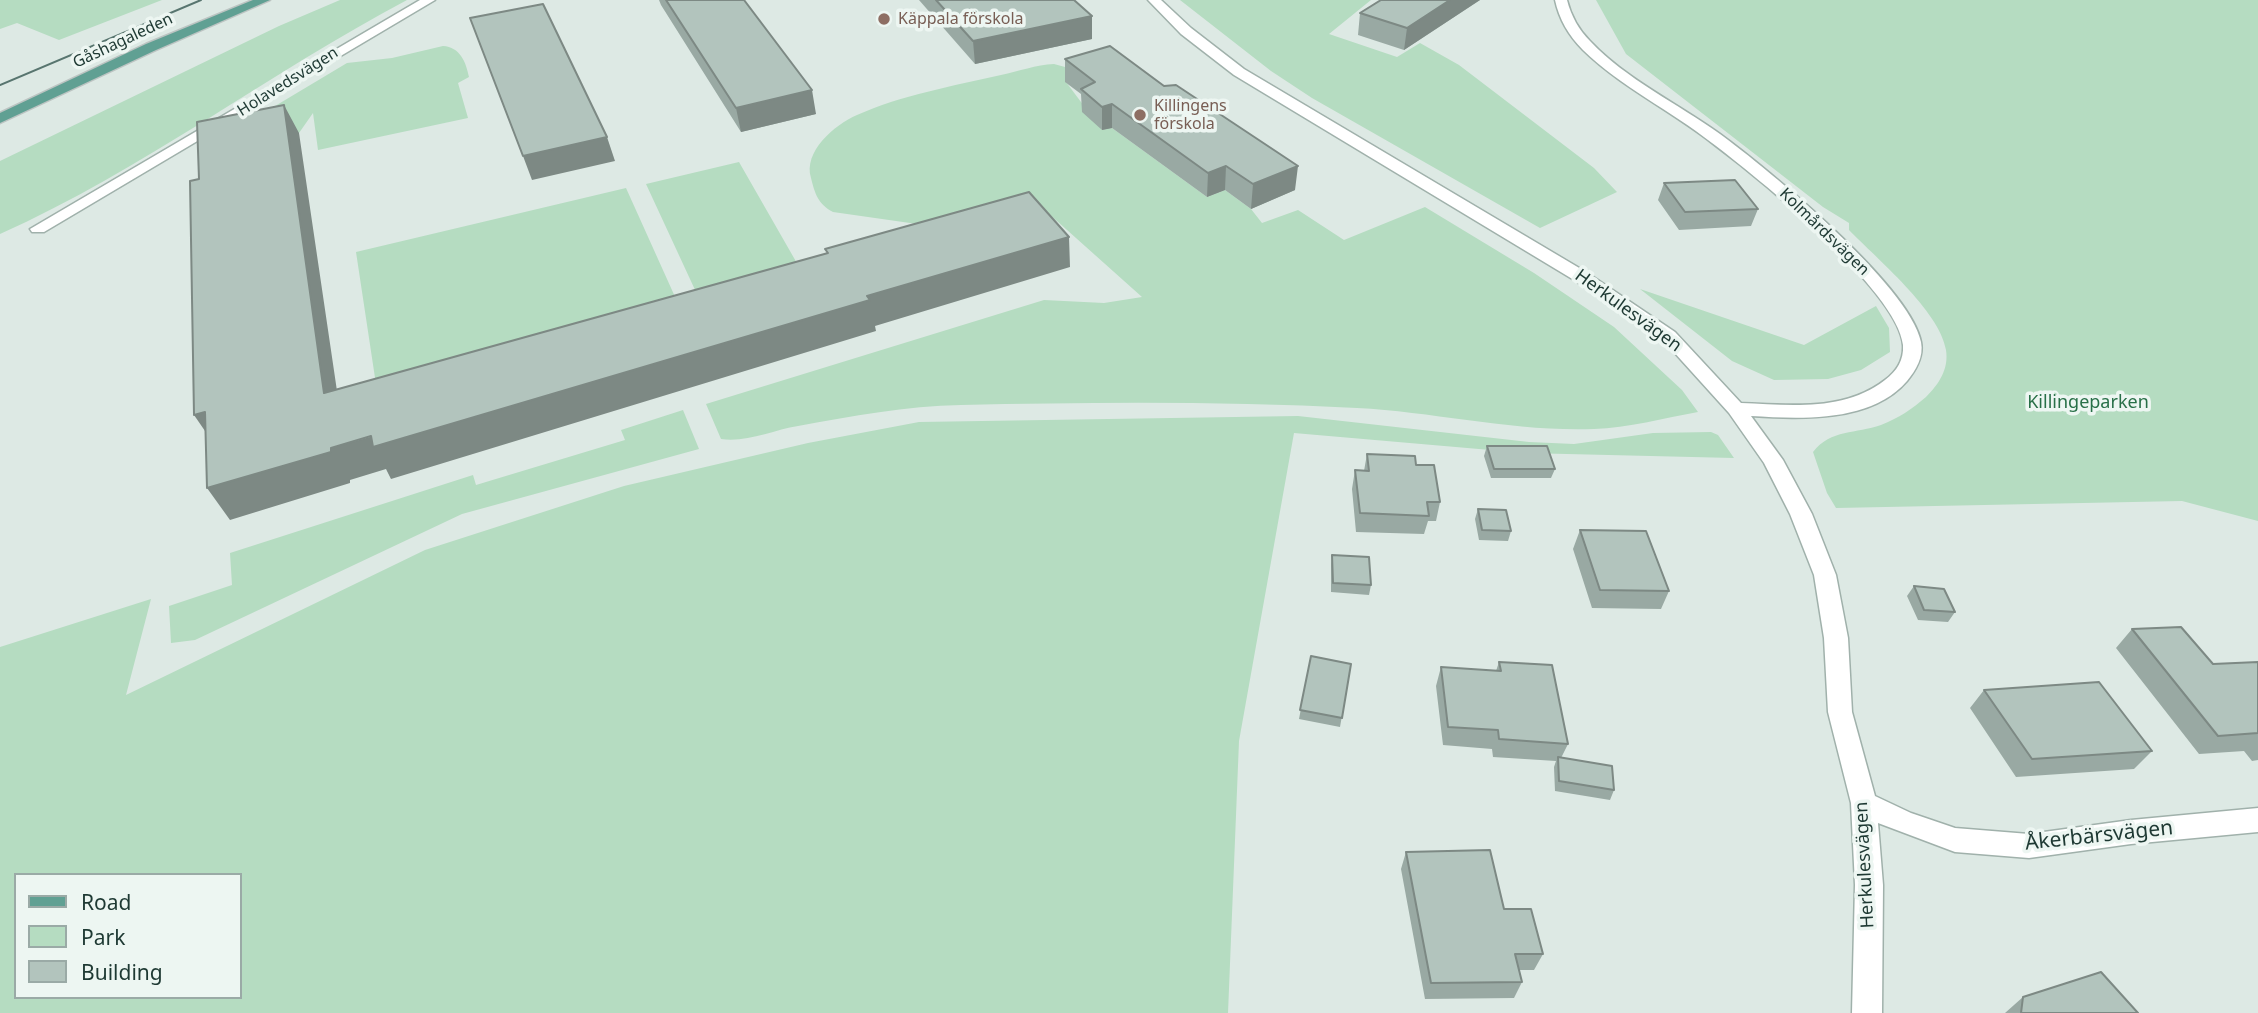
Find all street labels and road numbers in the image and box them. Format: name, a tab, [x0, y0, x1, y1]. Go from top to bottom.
street label: Gåshagaleden	[70, 10, 176, 72]
street label: Holavedsvägen	[234, 43, 342, 121]
street label: Kolmårdsvägen	[1775, 184, 1873, 280]
street label: Herkulesvägen	[1570, 265, 1686, 357]
street label: Herkulesvägen	[1851, 801, 1879, 929]
street label: Åkerbärsvägen	[2024, 816, 2174, 856]

